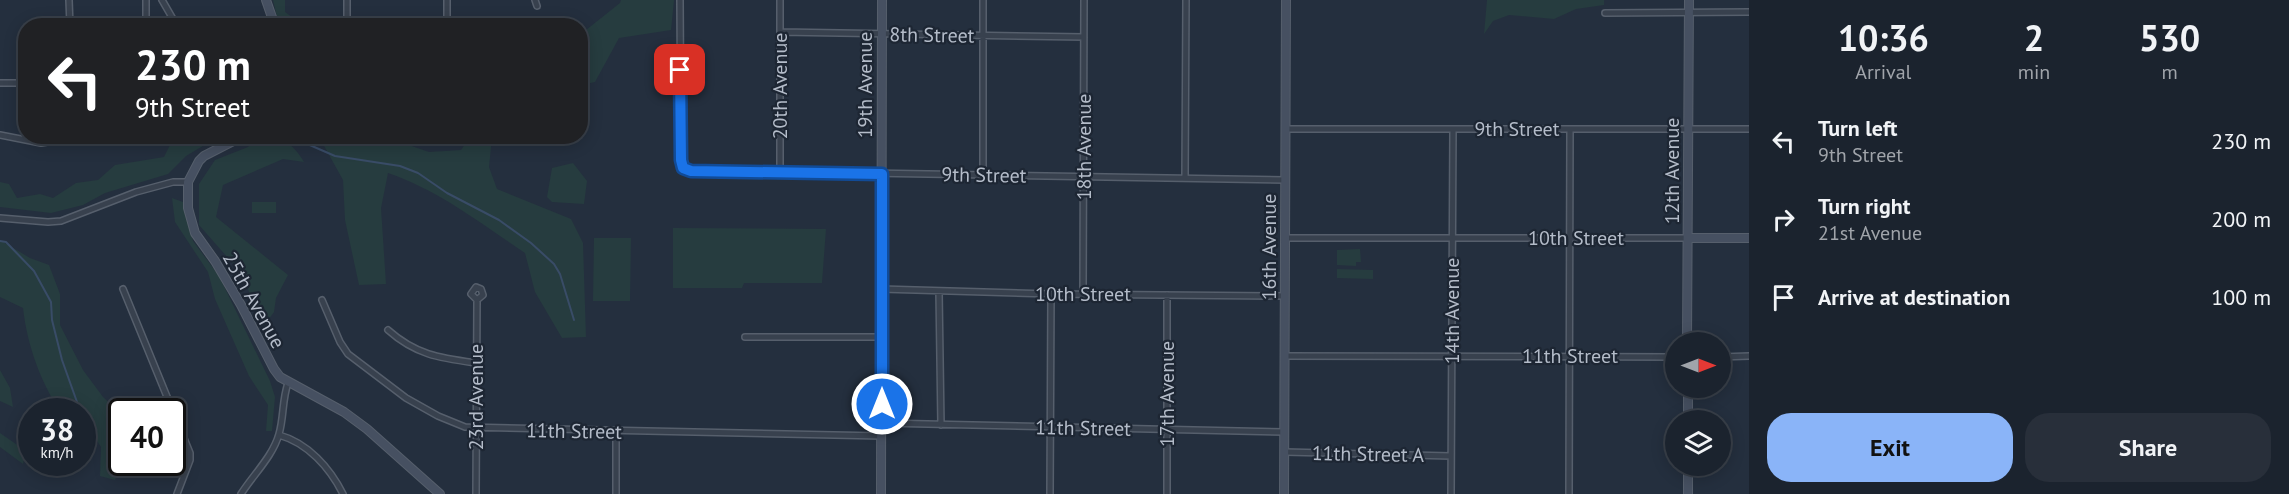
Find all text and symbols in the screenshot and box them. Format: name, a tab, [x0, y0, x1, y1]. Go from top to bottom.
text: 10:36	[1838, 14, 1929, 61]
text: 2	[2024, 14, 2044, 61]
text: 530	[2139, 14, 2200, 61]
street label: 8th Street	[889, 21, 975, 49]
street label: 19th Avenue	[852, 32, 878, 138]
street label: 20th Avenue	[767, 33, 793, 139]
text: 230 m	[135, 37, 251, 92]
icon: left	[36, 42, 114, 120]
pin	[654, 44, 705, 95]
icon: arrive	[663, 53, 696, 86]
text: Arrival	[1855, 59, 1911, 85]
text: min	[2018, 59, 2050, 85]
text: m	[2162, 59, 2178, 85]
text: 9th Street	[135, 90, 250, 124]
street label: 18th Avenue	[1071, 94, 1097, 200]
text: Turn left	[1818, 114, 1898, 142]
street label: 9th Street	[1474, 116, 1560, 142]
street label: 12th Avenue	[1659, 118, 1685, 224]
icon: left	[1767, 125, 1800, 158]
text: 230 m	[2211, 127, 2271, 155]
text: 9th Street	[1818, 142, 1903, 168]
street label: 9th Street	[941, 161, 1027, 189]
text: Turn right	[1818, 192, 1910, 220]
street label: 16th Avenue	[1256, 194, 1282, 300]
icon: right	[1767, 203, 1800, 236]
text: 200 m	[2211, 205, 2271, 233]
text: 21st Avenue	[1818, 220, 1922, 246]
street label: 10th Street	[1528, 225, 1624, 251]
street label: 25th Avenue	[217, 247, 291, 353]
street label: 14th Avenue	[1439, 258, 1465, 364]
street label: 10th Street	[1035, 281, 1131, 307]
icon: arrive	[1767, 281, 1800, 314]
text: Arrive at destination	[1818, 283, 2010, 311]
text: 100 m	[2211, 283, 2271, 311]
north arrow	[1665, 332, 1731, 398]
map controls	[1665, 332, 1731, 476]
street label: 17th Avenue	[1154, 341, 1180, 447]
street label: 11th Street	[1522, 343, 1618, 369]
street label: 23rd Avenue	[463, 344, 489, 450]
position arrow	[850, 372, 914, 436]
speed limit sign: 40	[108, 398, 186, 476]
text: 38	[40, 410, 74, 449]
button: layers	[1665, 410, 1731, 476]
button: Exit	[1767, 413, 2013, 482]
button: Share	[2025, 413, 2271, 482]
street label: 11th Street	[1035, 414, 1131, 442]
street label: 11th Street	[526, 417, 622, 445]
street label: 11th Street A	[1312, 440, 1425, 468]
text: km/h	[41, 443, 73, 462]

